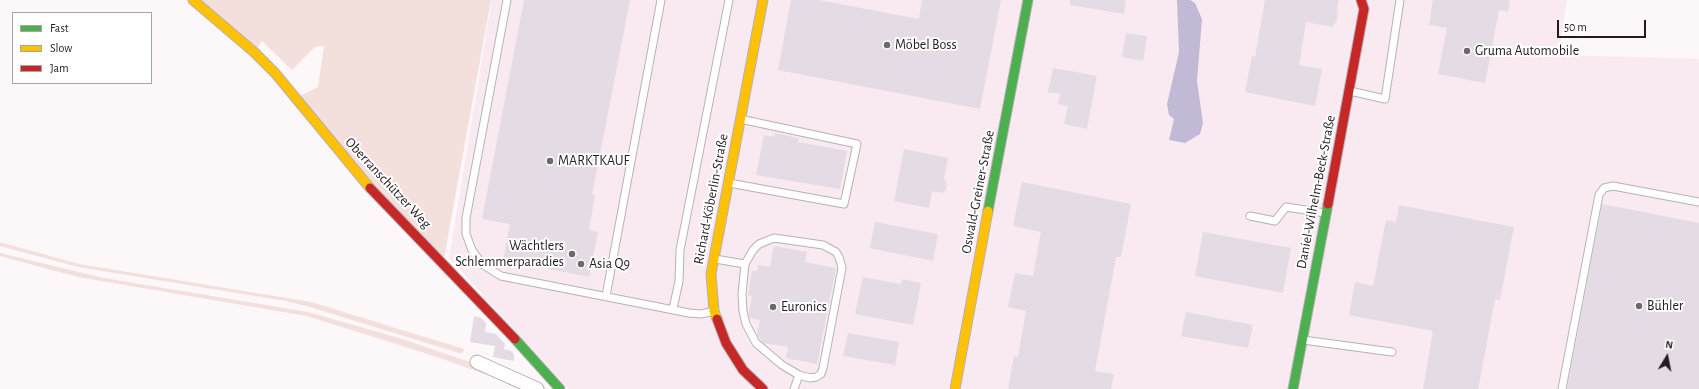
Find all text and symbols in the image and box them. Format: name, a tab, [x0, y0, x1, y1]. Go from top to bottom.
legend	[12, 12, 152, 84]
scale bar	[1559, 12, 1648, 38]
text: 50 m	[1564, 21, 1587, 33]
text: Fast	[50, 22, 69, 34]
place label: Möbel Boss	[895, 37, 957, 53]
marker: Möbel Boss	[882, 40, 892, 50]
text: Slow	[50, 42, 72, 54]
place label: Gruma Automobile	[1475, 43, 1579, 59]
marker: Gruma Automobile	[1462, 46, 1472, 56]
text: Jam	[50, 62, 69, 74]
street label: Daniel-Wilhelm-Beck-Straße	[1293, 114, 1339, 270]
street label: Oswald-Greiner-Straße	[958, 129, 998, 255]
street label: Richard-Köberlin-Straße	[690, 132, 732, 266]
street label: Oberranschützer Weg	[342, 134, 434, 232]
place label: MARKTKAUF	[558, 153, 630, 169]
marker: MARKTKAUF	[545, 156, 555, 166]
place label: Wächtlers Schlemmerparadies	[455, 238, 564, 270]
marker: Wächtlers Schlemmerparadies	[567, 249, 577, 259]
place label: Asia Q9	[589, 256, 630, 272]
marker: Asia Q9	[576, 259, 586, 269]
place label: Bühler	[1647, 298, 1683, 314]
place label: Euronics	[781, 299, 827, 315]
marker: Bühler	[1634, 301, 1644, 311]
marker: Euronics	[768, 302, 778, 312]
north arrow	[1647, 337, 1687, 377]
text: N	[1664, 339, 1674, 351]

